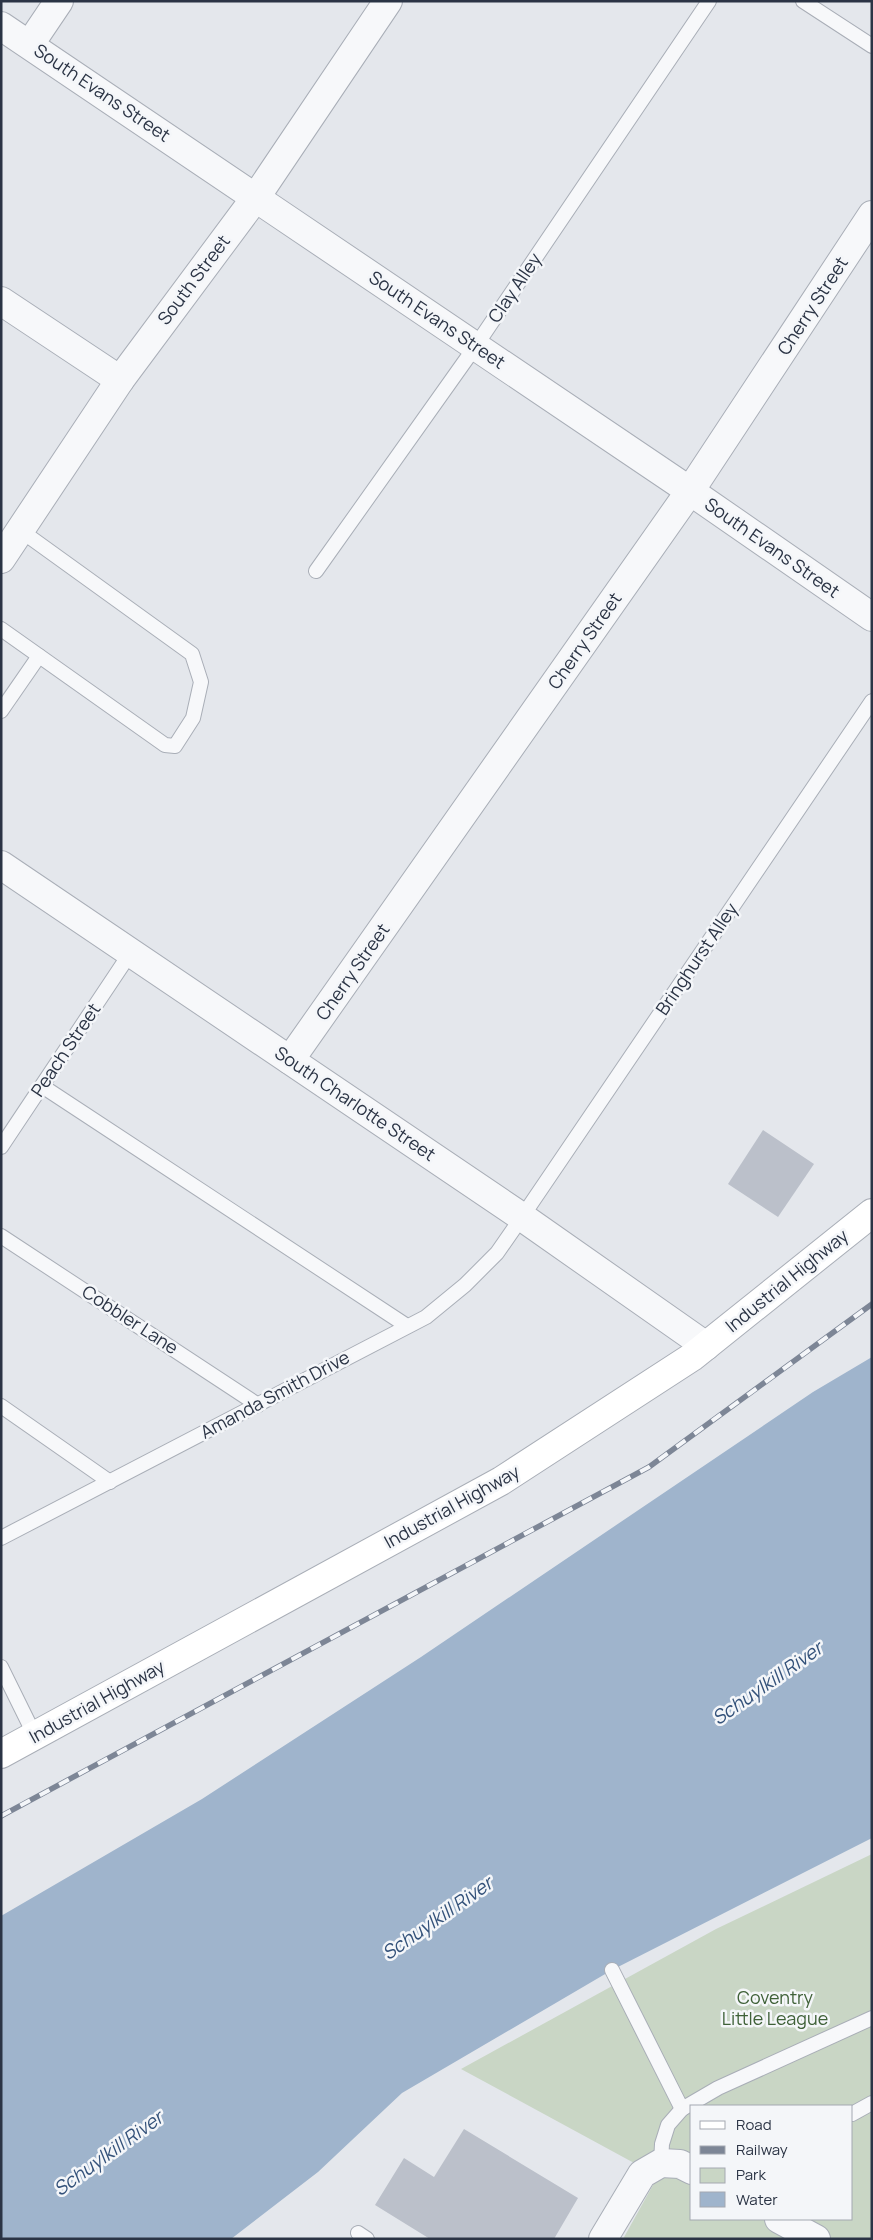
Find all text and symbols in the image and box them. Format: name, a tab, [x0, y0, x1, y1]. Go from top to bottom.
street label: South Evans Street	[30, 38, 175, 147]
street label: South Street	[151, 230, 235, 329]
street label: Clay Alley	[482, 247, 547, 327]
street label: Cherry Street	[771, 252, 853, 359]
street label: South Evans Street	[365, 265, 510, 374]
street label: South Evans Street	[700, 492, 845, 603]
street label: Cherry Street	[542, 587, 626, 694]
street label: Bringhurst Alley	[650, 897, 743, 1019]
street label: Cherry Street	[310, 918, 394, 1025]
street label: Peach Street	[25, 998, 105, 1101]
street label: South Charlotte Street	[270, 1040, 441, 1166]
street label: Industrial Highway	[720, 1223, 853, 1337]
street label: Cobbler Lane	[78, 1279, 183, 1359]
street label: Amanda Smith Drive	[196, 1345, 353, 1444]
street label: Industrial Highway	[379, 1459, 524, 1553]
water label: Schuylkill River	[707, 1634, 829, 1731]
street label: Industrial Highway	[24, 1654, 169, 1748]
water label: Schuylkill River	[377, 1869, 499, 1966]
park label: Coventry Little League	[722, 1985, 828, 2030]
water label: Schuylkill River	[48, 2103, 170, 2202]
legend	[690, 2105, 853, 2220]
text: Road	[736, 2114, 772, 2135]
text: Railway	[736, 2139, 788, 2160]
text: Park	[736, 2164, 766, 2185]
text: Water	[736, 2189, 778, 2210]

